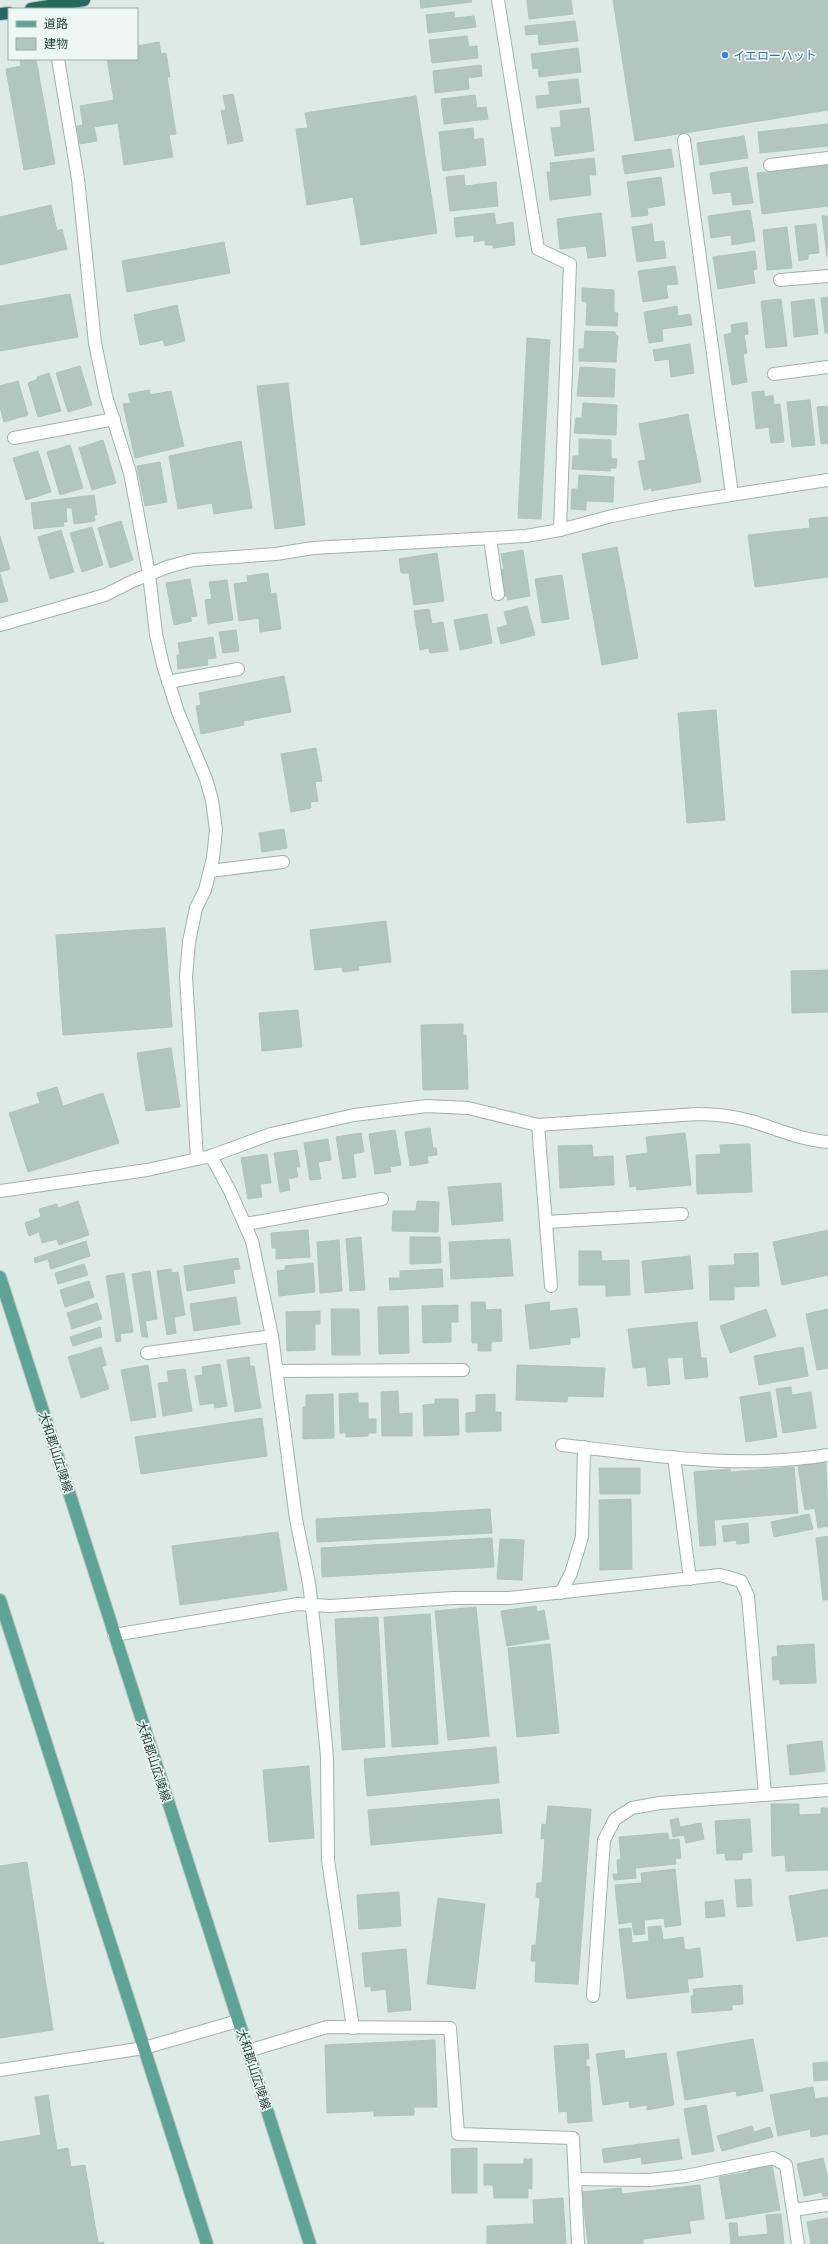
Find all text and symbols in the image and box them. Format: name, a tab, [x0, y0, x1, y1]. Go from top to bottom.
legend	[8, 8, 138, 60]
text: 道路	[44, 14, 68, 33]
text: 建物	[44, 34, 68, 53]
place label: イエローハット	[733, 46, 817, 65]
marker: イエローハット	[720, 50, 730, 60]
street label: 大和郡山広陵線	[34, 1409, 78, 1495]
street label: 大和郡山広陵線	[132, 1718, 176, 1804]
street label: 大和郡山広陵線	[232, 2026, 276, 2112]

